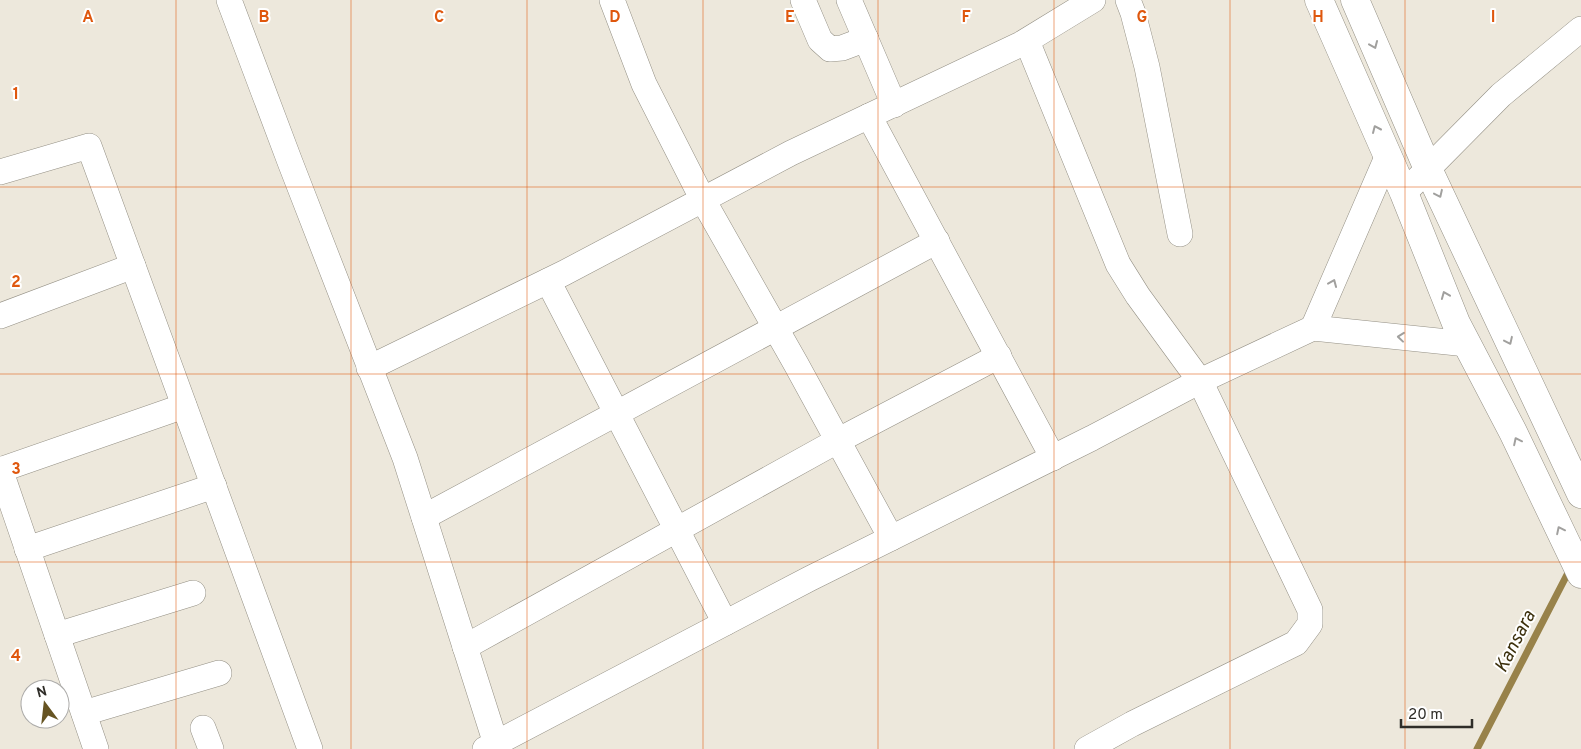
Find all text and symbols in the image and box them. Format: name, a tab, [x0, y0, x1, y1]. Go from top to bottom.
text: A	[82, 8, 94, 28]
text: B	[258, 8, 270, 28]
text: C	[434, 8, 444, 28]
text: D	[609, 8, 621, 28]
text: E	[785, 8, 795, 28]
text: F	[961, 8, 971, 28]
text: G	[1137, 8, 1147, 28]
text: H	[1312, 8, 1324, 28]
text: I	[1491, 8, 1495, 28]
one-way arrow	[1368, 40, 1379, 49]
text: 1	[13, 85, 19, 105]
one-way arrow	[1372, 125, 1383, 134]
one-way arrow	[1433, 189, 1444, 198]
text: 2	[11, 273, 21, 293]
one-way arrow	[1326, 279, 1337, 288]
one-way arrow	[1441, 292, 1451, 300]
one-way arrow	[1397, 332, 1405, 343]
one-way arrow	[1503, 335, 1513, 344]
one-way arrow	[1513, 437, 1523, 446]
text: 3	[11, 460, 21, 480]
one-way arrow	[1556, 526, 1566, 535]
water label: Kansara	[1490, 607, 1542, 677]
text: 4	[11, 647, 21, 667]
north arrow	[20, 679, 70, 729]
text: N	[35, 683, 49, 702]
scale bar	[1401, 696, 1472, 728]
text: 20 m	[1408, 706, 1443, 725]

